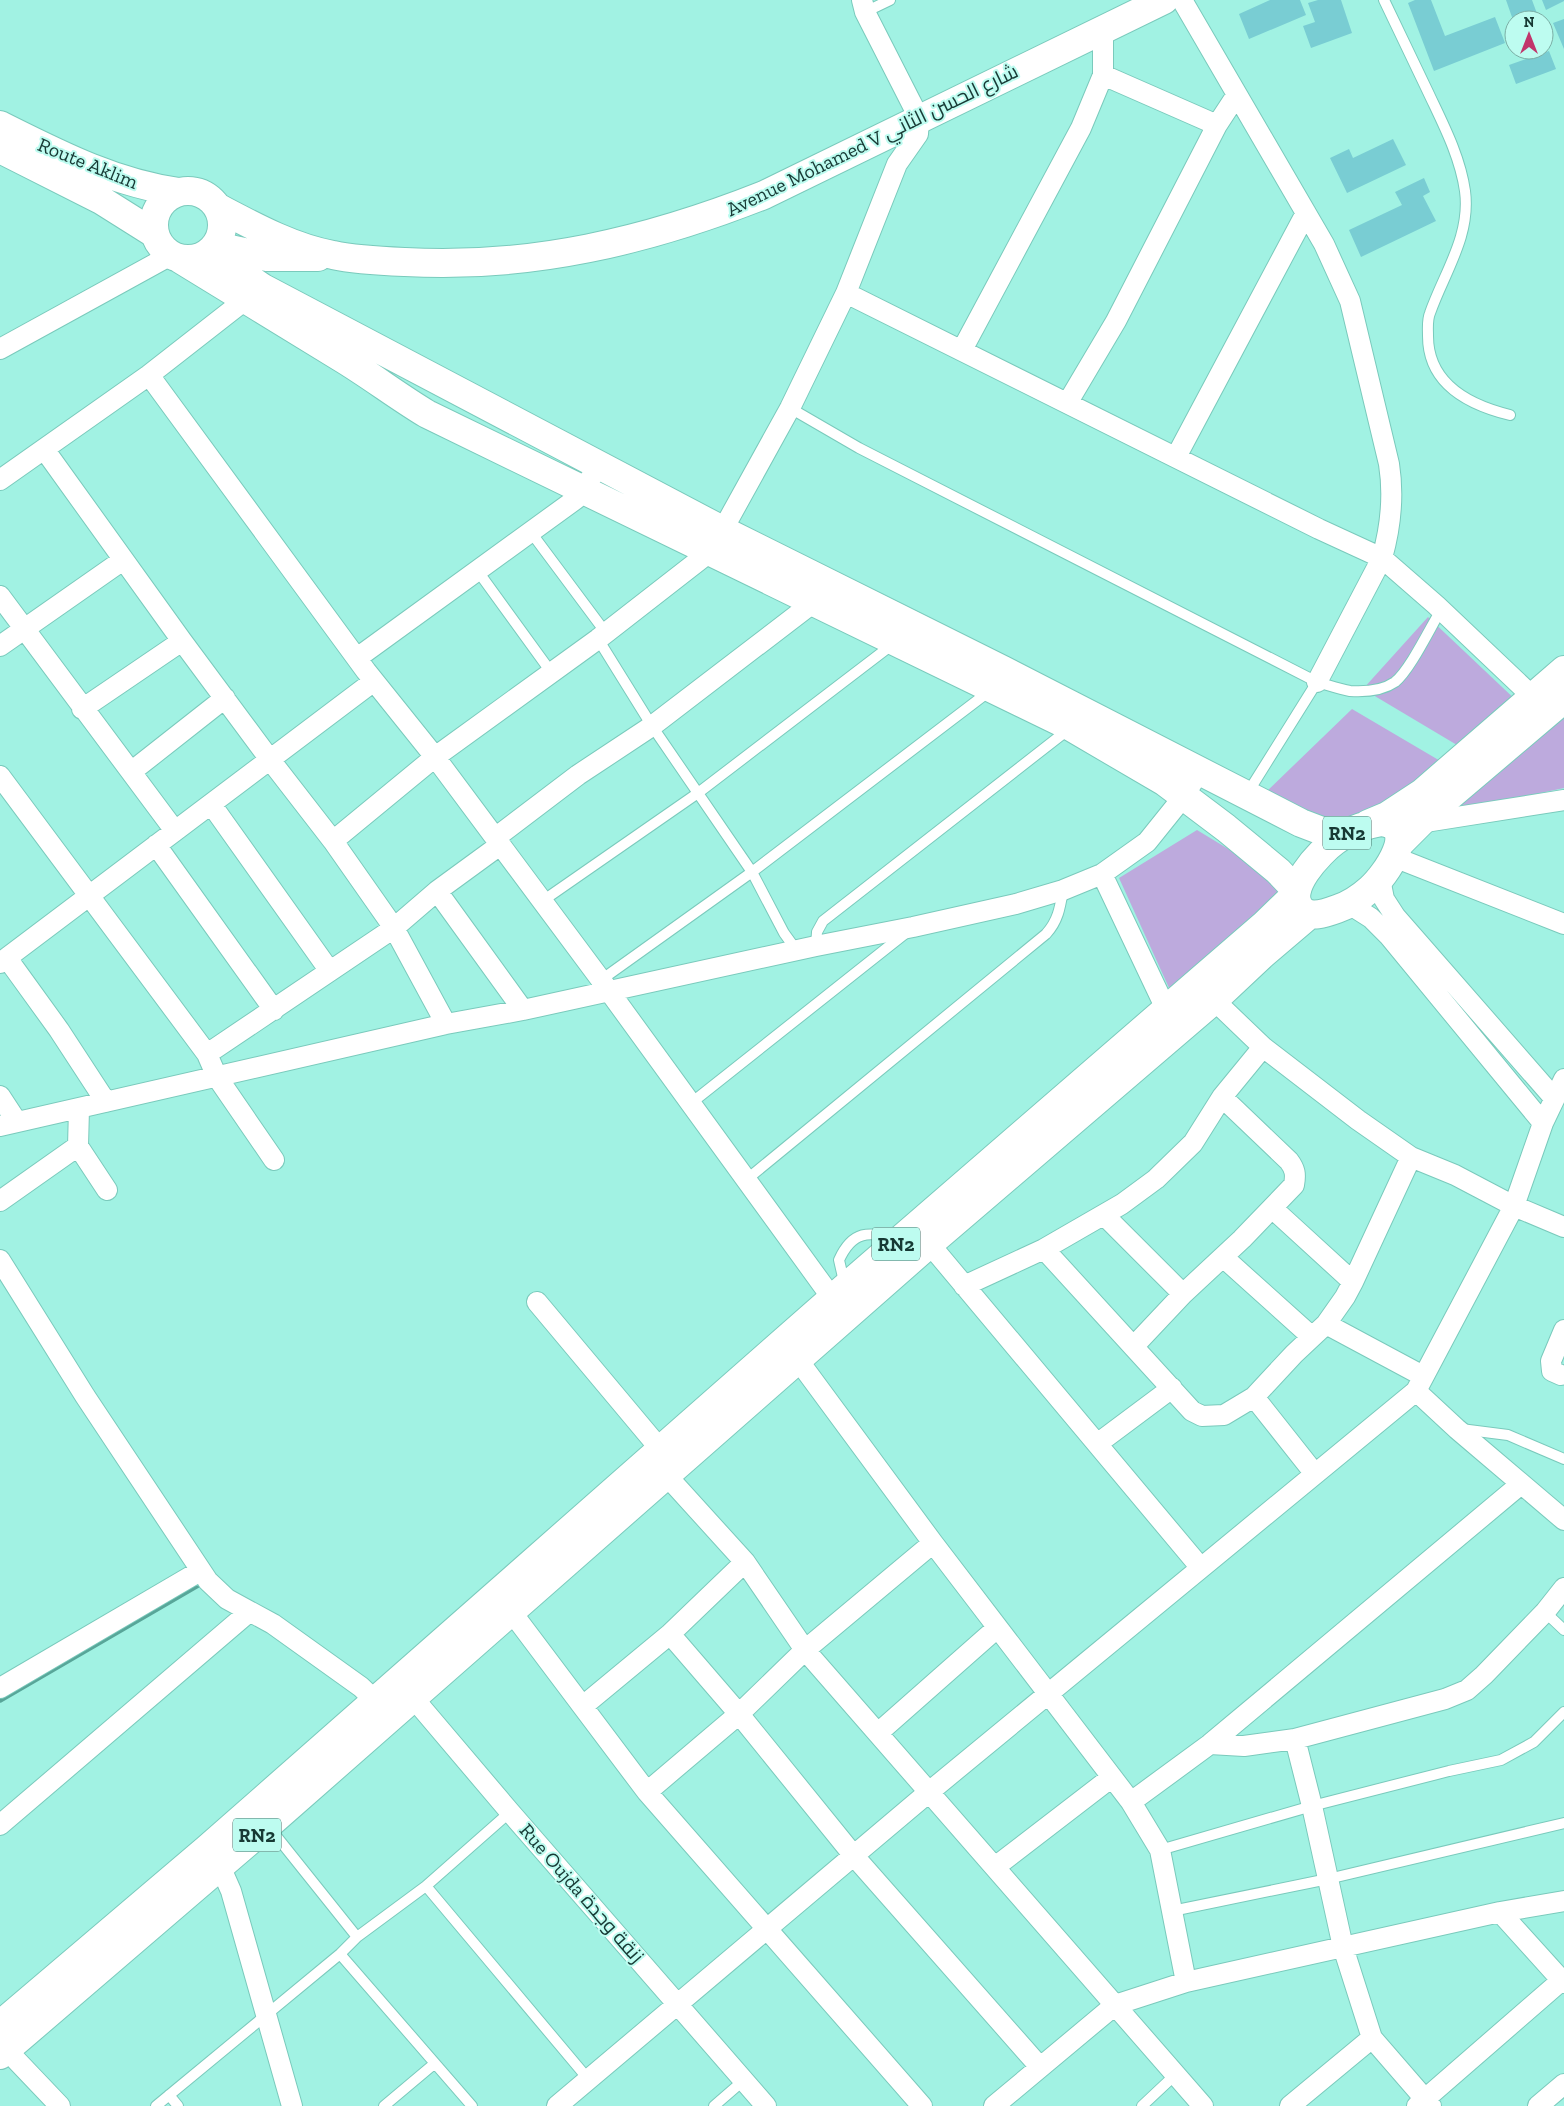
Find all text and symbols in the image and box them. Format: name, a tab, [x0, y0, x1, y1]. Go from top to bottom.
north arrow	[1504, 10, 1554, 60]
text: N	[1524, 14, 1535, 31]
street label: Avenue Mohamed V شارع الحسن الثاني	[722, 59, 1024, 225]
street label: Route Aklim	[34, 132, 142, 194]
road number: RN2	[1323, 816, 1371, 850]
road number: RN2	[872, 1228, 920, 1260]
road number: RN2	[233, 1818, 281, 1852]
street label: Rue Oujda زنقة وجدة	[515, 1818, 649, 1968]

